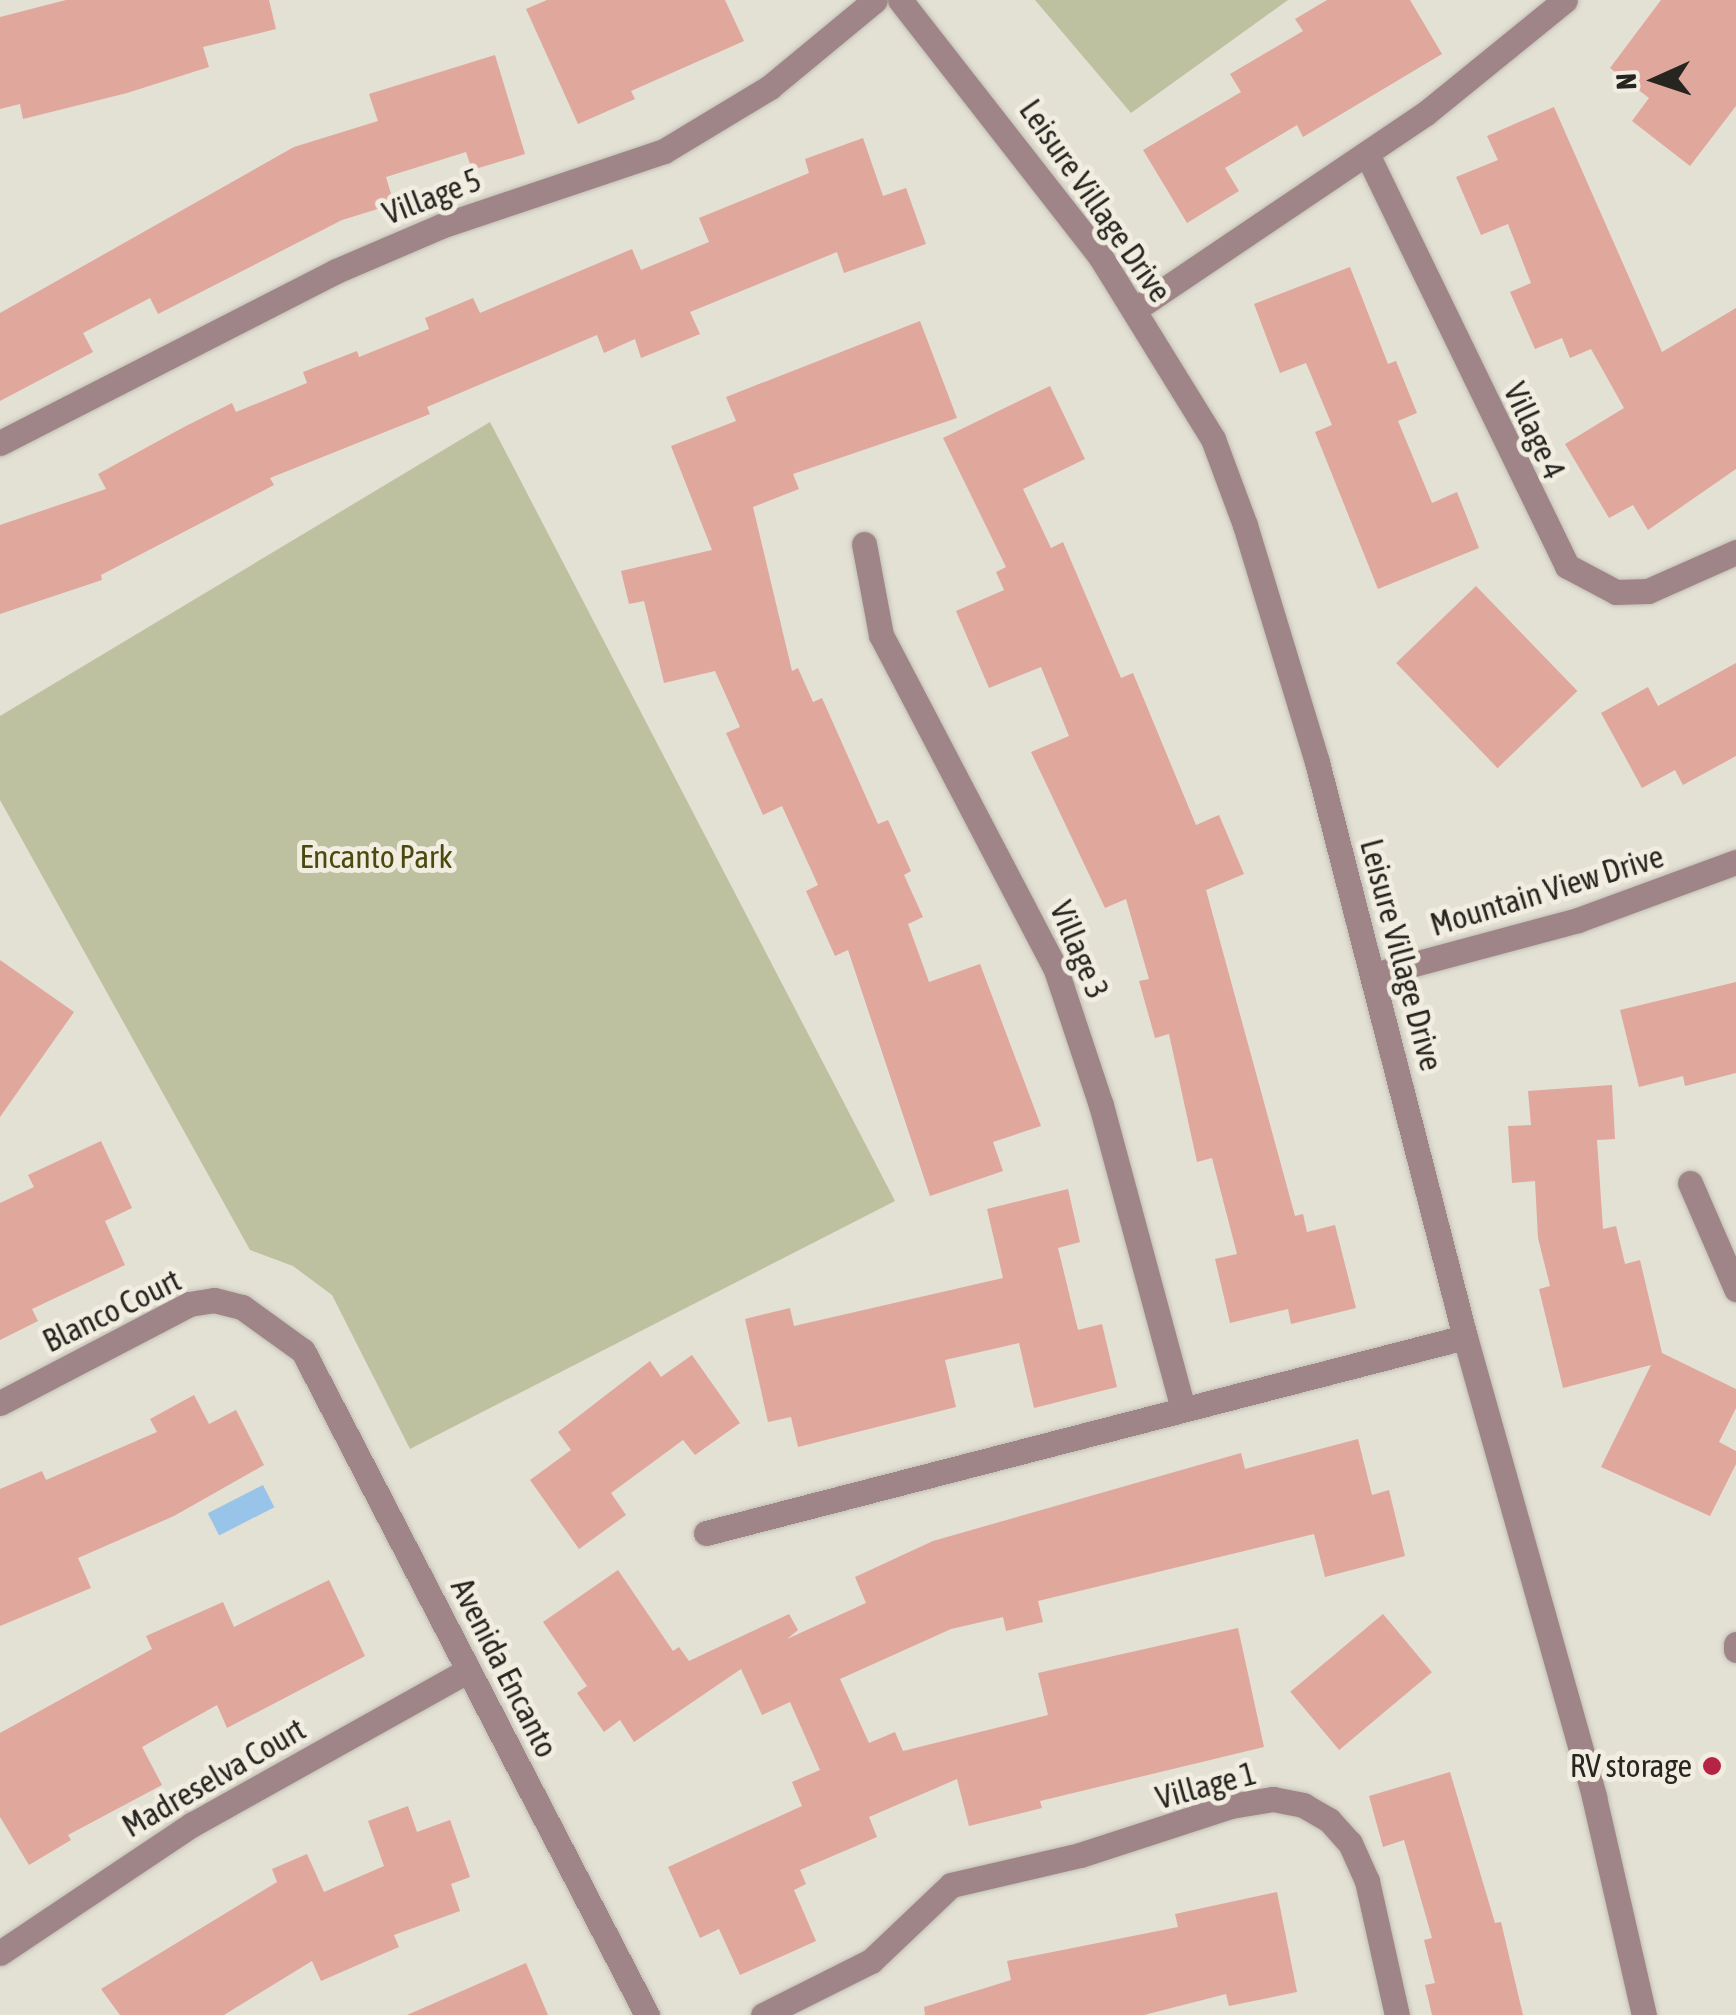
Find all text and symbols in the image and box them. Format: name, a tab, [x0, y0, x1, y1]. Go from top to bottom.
north arrow	[1606, 30, 1706, 130]
text: N	[1610, 72, 1642, 91]
street label: Leisure Village Drive	[1011, 92, 1179, 310]
street label: Village 5	[378, 161, 486, 233]
street label: Village 4	[1495, 377, 1573, 485]
street label: Leisure Village Drive	[1352, 835, 1450, 1075]
street label: Mountain View Drive	[1426, 837, 1668, 945]
park label: Encanto Park	[299, 838, 453, 876]
street label: Village 3	[1041, 896, 1117, 1004]
street label: Blanco Court	[37, 1261, 187, 1361]
street label: Avenida Encanto	[442, 1572, 566, 1764]
street label: Madreselva Court	[116, 1710, 312, 1846]
place label: RV storage	[1570, 1747, 1692, 1785]
street label: Village 1	[1152, 1754, 1260, 1818]
marker: RV storage	[1701, 1755, 1723, 1777]

